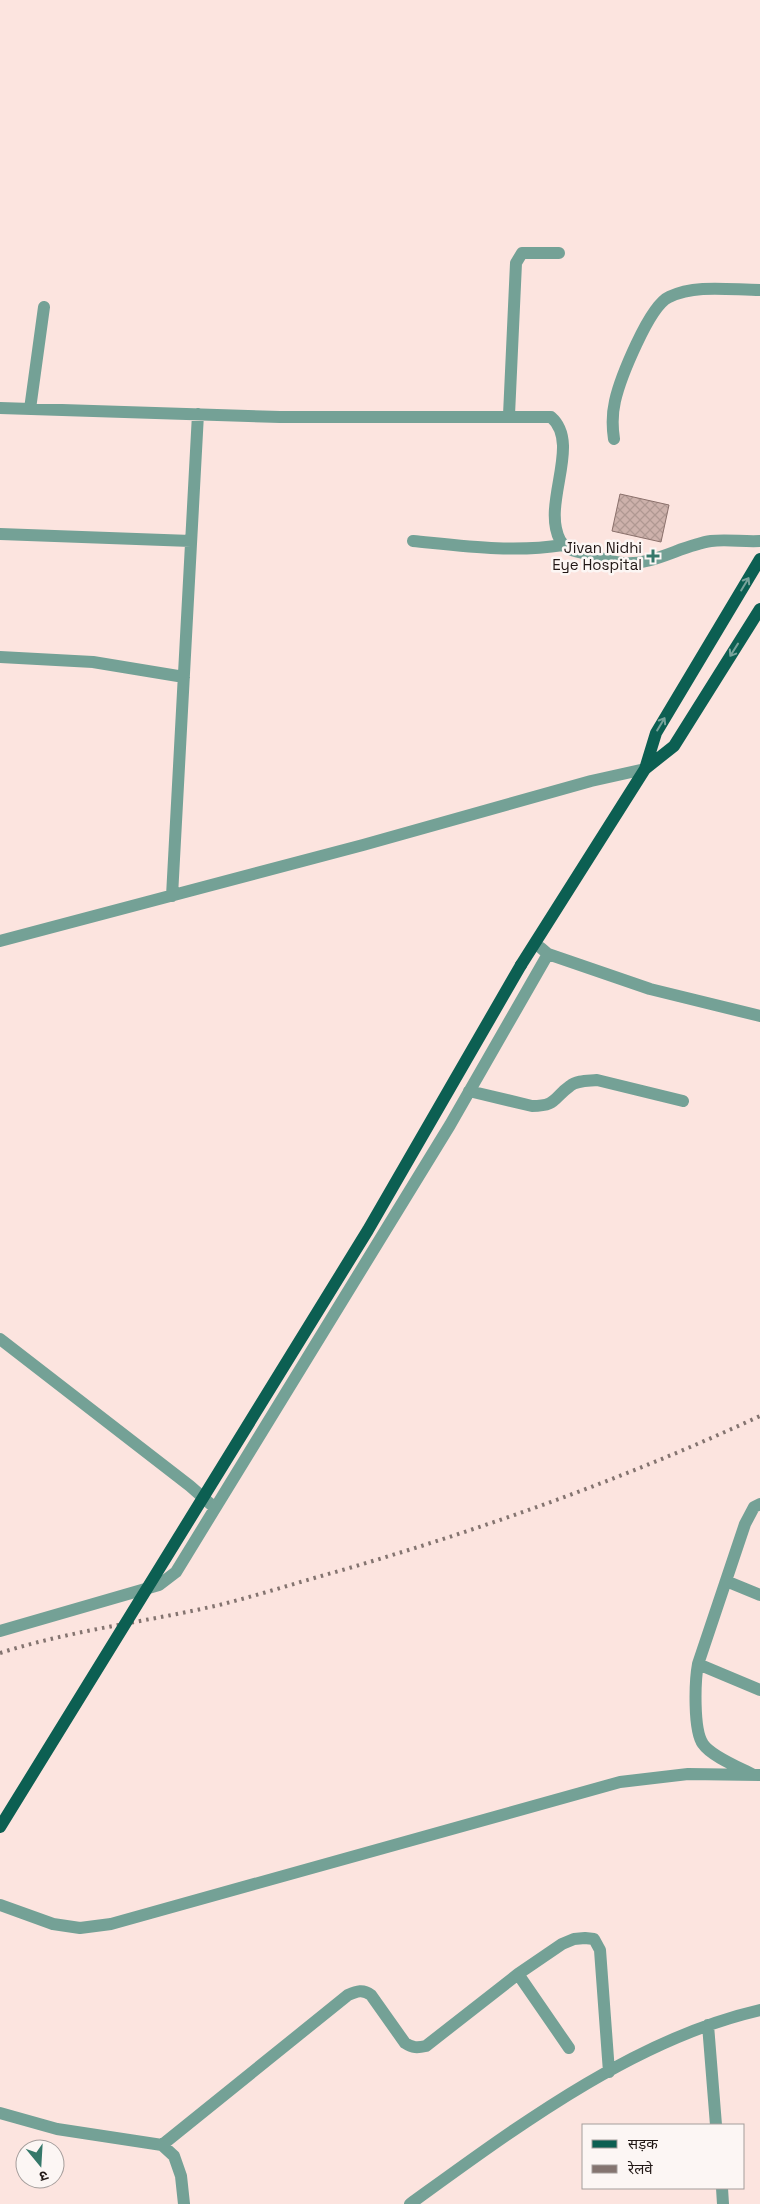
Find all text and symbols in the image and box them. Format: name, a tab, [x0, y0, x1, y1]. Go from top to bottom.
place label: Jivan Nidhi Eye Hospital	[552, 538, 642, 574]
marker: Jivan Nidhi Eye Hospital	[646, 549, 660, 563]
one-way arrow	[740, 578, 750, 592]
one-way arrow	[729, 643, 739, 657]
one-way arrow	[657, 717, 667, 731]
legend	[582, 2124, 745, 2189]
text: सड़क	[628, 2134, 658, 2153]
north arrow	[15, 2139, 65, 2189]
text: रेलवे	[627, 2159, 653, 2178]
text: उ	[37, 2167, 51, 2186]

